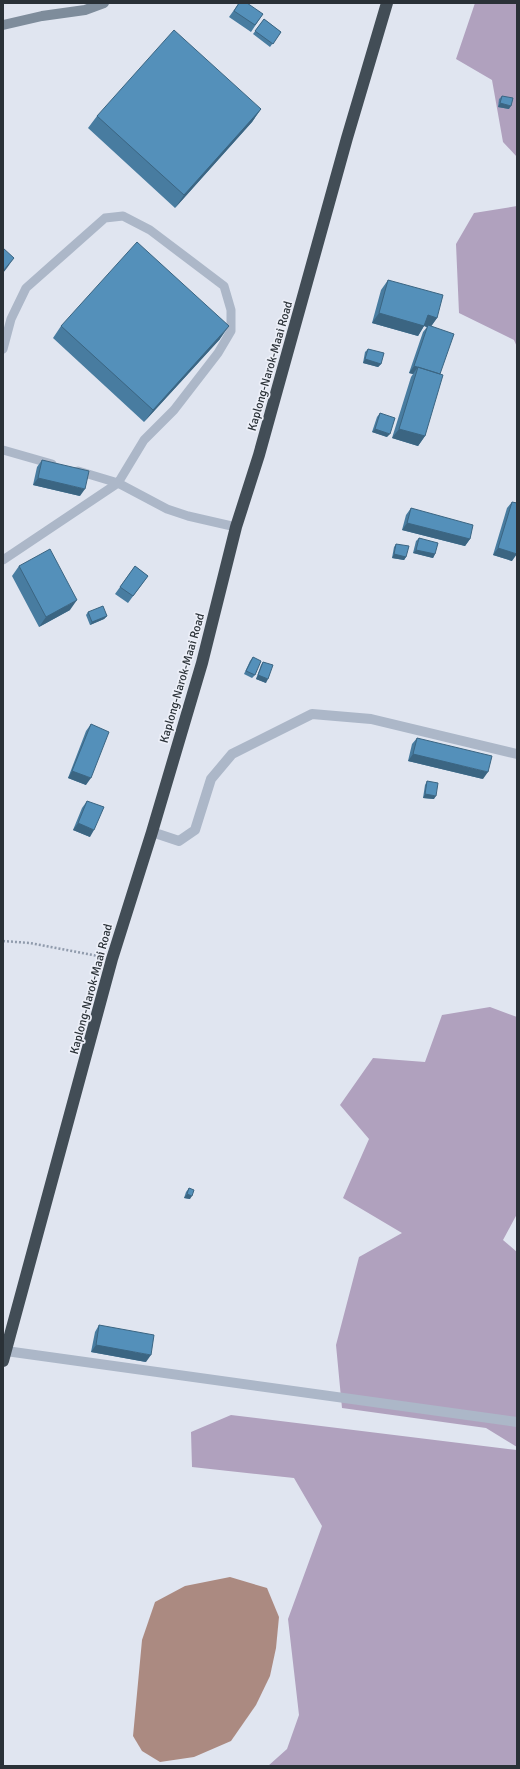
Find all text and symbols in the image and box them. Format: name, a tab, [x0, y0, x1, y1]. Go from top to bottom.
street label: Kaplong-Narok-Maai Road	[245, 299, 296, 433]
street label: Kaplong-Narok-Maai Road	[157, 611, 208, 745]
street label: Kaplong-Narok-Maai Road	[67, 922, 116, 1056]

